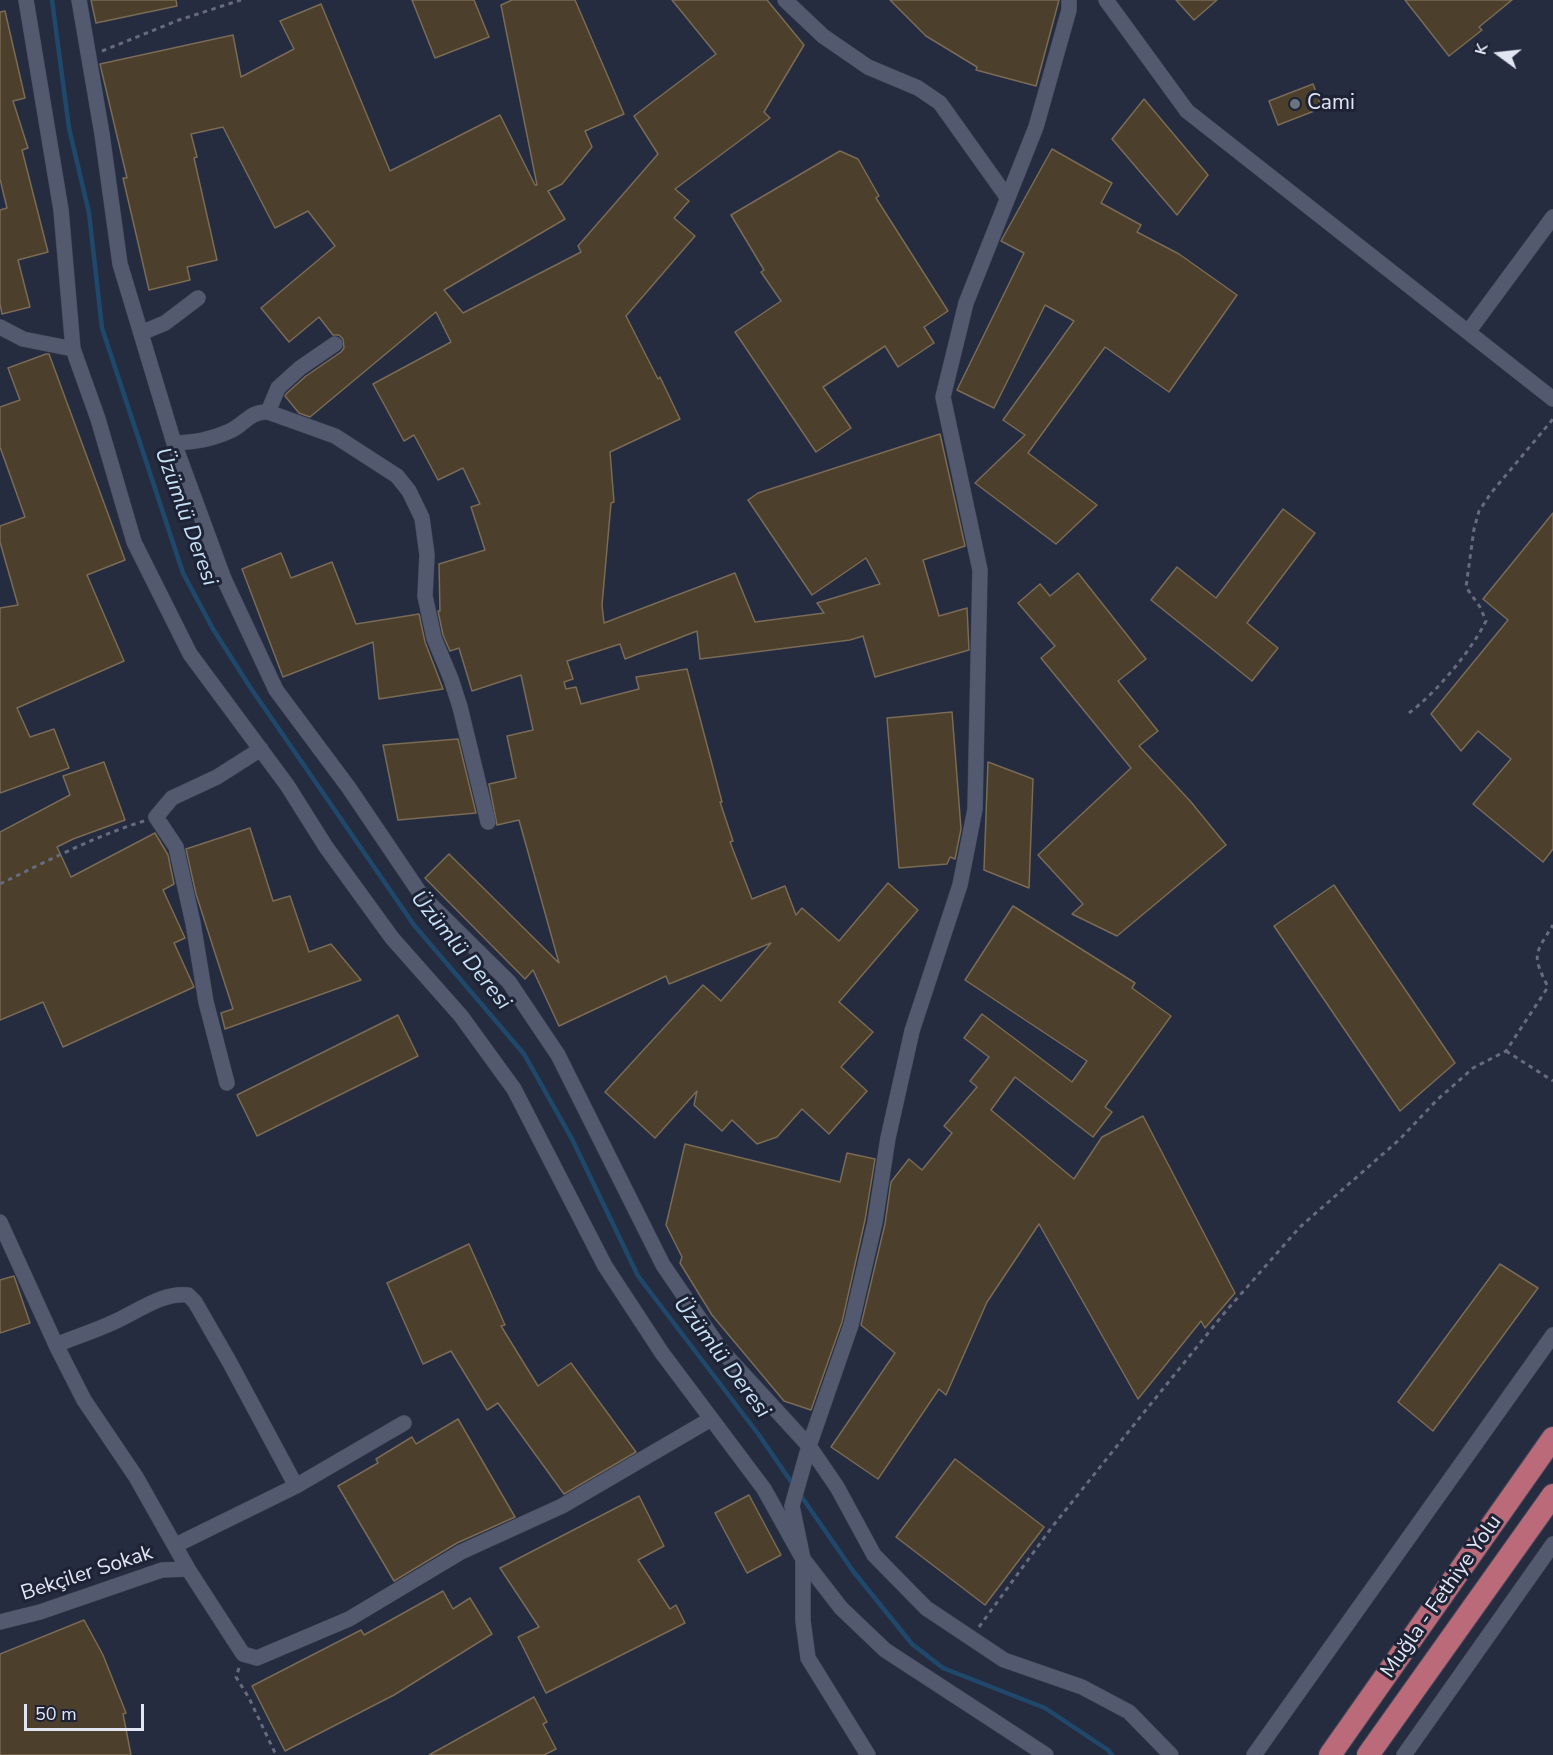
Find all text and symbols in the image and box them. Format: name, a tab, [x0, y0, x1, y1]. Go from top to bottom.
north arrow	[1469, 24, 1529, 84]
text: K	[1470, 41, 1494, 57]
place label: Cami	[1307, 91, 1355, 117]
marker: Cami	[1288, 97, 1302, 111]
water label: Üzümlü Deresi	[148, 444, 222, 590]
water label: Üzümlü Deresi	[404, 886, 516, 1016]
water label: Üzümlü Deresi	[667, 1292, 775, 1424]
street label: Muğla - Fethiye Yolu	[1376, 1511, 1508, 1683]
street label: Bekçiler Sokak	[18, 1541, 156, 1607]
scale bar	[27, 1692, 147, 1730]
text: 50 m	[35, 1702, 77, 1726]

